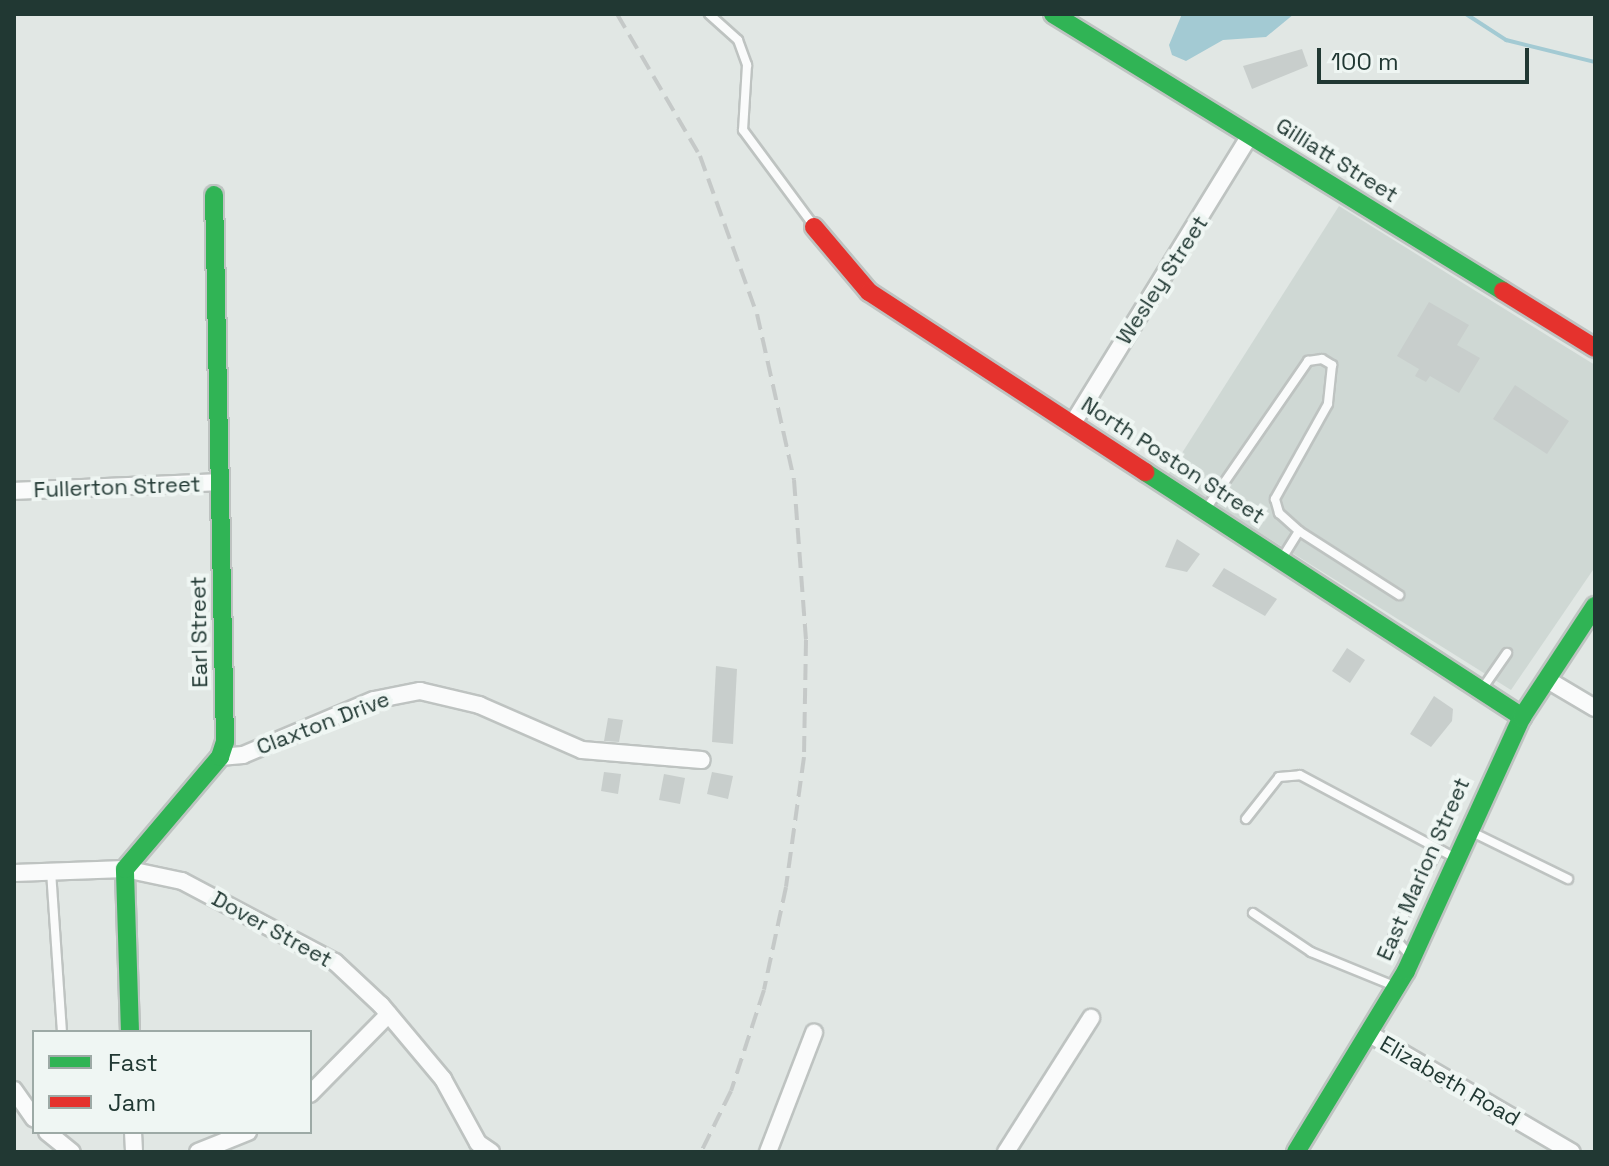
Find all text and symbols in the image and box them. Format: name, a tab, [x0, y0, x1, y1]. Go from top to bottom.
scale bar	[1321, 32, 1533, 82]
text: 100 m	[1331, 46, 1399, 77]
street label: Gilliatt Street	[1271, 112, 1403, 208]
street label: Wesley Street	[1111, 211, 1213, 349]
street label: North Poston Street	[1076, 391, 1270, 529]
street label: Fullerton Street	[33, 471, 201, 503]
street label: Earl Street	[185, 576, 213, 688]
street label: Claxton Drive	[253, 686, 393, 760]
street label: East Marion Street	[1371, 773, 1475, 965]
street label: Dover Street	[207, 885, 337, 973]
legend	[32, 1030, 312, 1134]
street label: Elizabeth Road	[1375, 1030, 1525, 1132]
text: Fast	[108, 1047, 158, 1078]
text: Jam	[108, 1087, 156, 1118]

